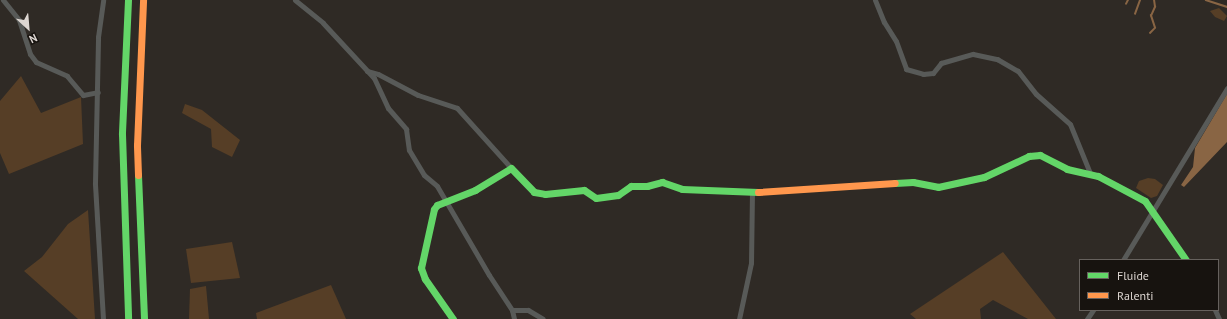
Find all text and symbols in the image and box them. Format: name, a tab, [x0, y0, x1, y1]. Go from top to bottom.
north arrow	[8, 8, 48, 48]
text: N	[27, 31, 40, 47]
legend	[1079, 259, 1219, 311]
text: Fluide	[1117, 268, 1149, 283]
text: Ralenti	[1117, 288, 1153, 303]

